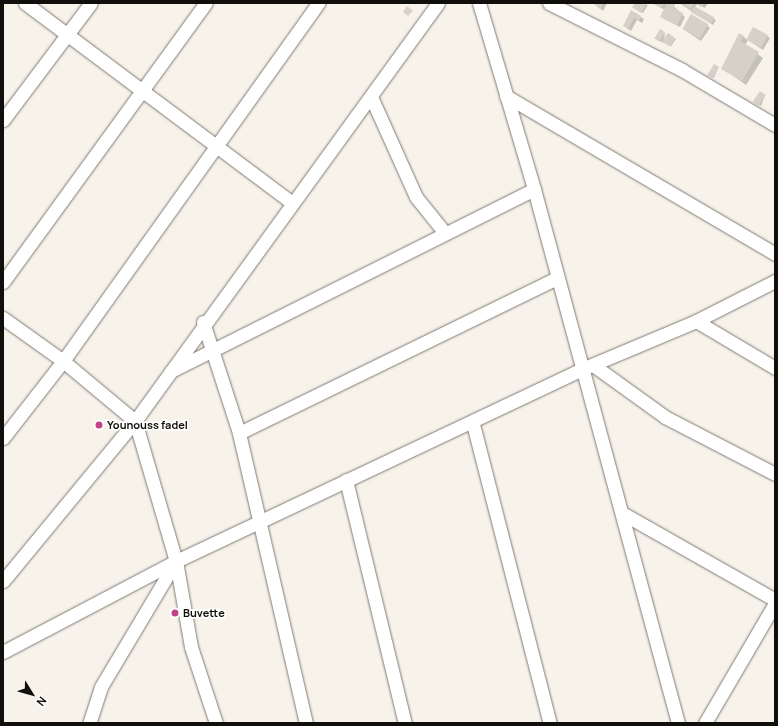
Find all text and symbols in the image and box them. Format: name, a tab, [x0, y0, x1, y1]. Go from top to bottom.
place label: Younouss fadel	[107, 418, 188, 432]
marker: Younouss fadel	[94, 420, 104, 430]
place label: Buvette	[183, 606, 225, 620]
marker: Buvette	[170, 608, 180, 618]
north arrow	[12, 674, 52, 714]
text: N	[34, 694, 50, 709]

